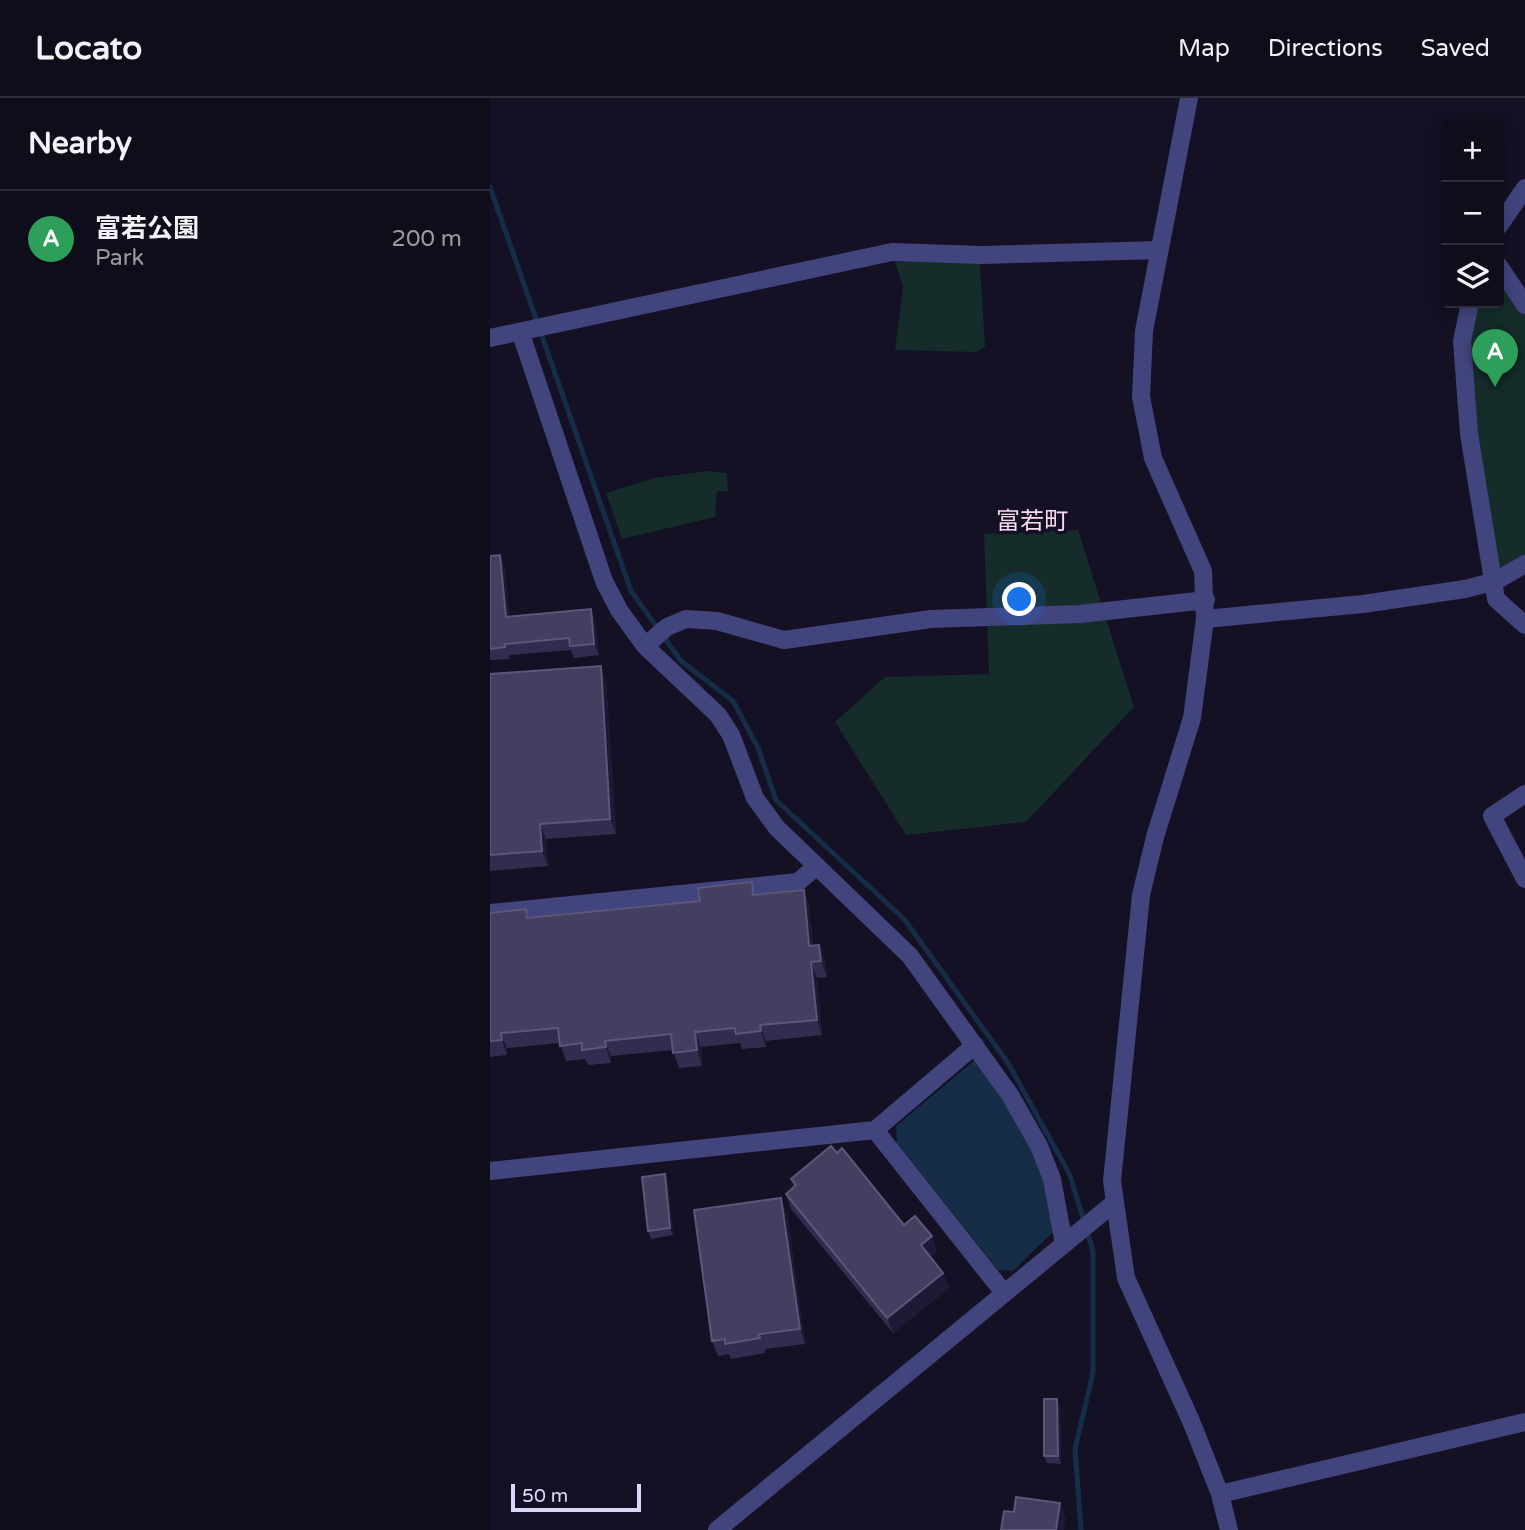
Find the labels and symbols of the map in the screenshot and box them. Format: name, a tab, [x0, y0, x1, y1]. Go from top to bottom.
pin: A	[1472, 329, 1518, 387]
district label: 富若町	[996, 507, 1068, 536]
your location	[1002, 582, 1036, 616]
scale bar	[511, 1481, 640, 1513]

